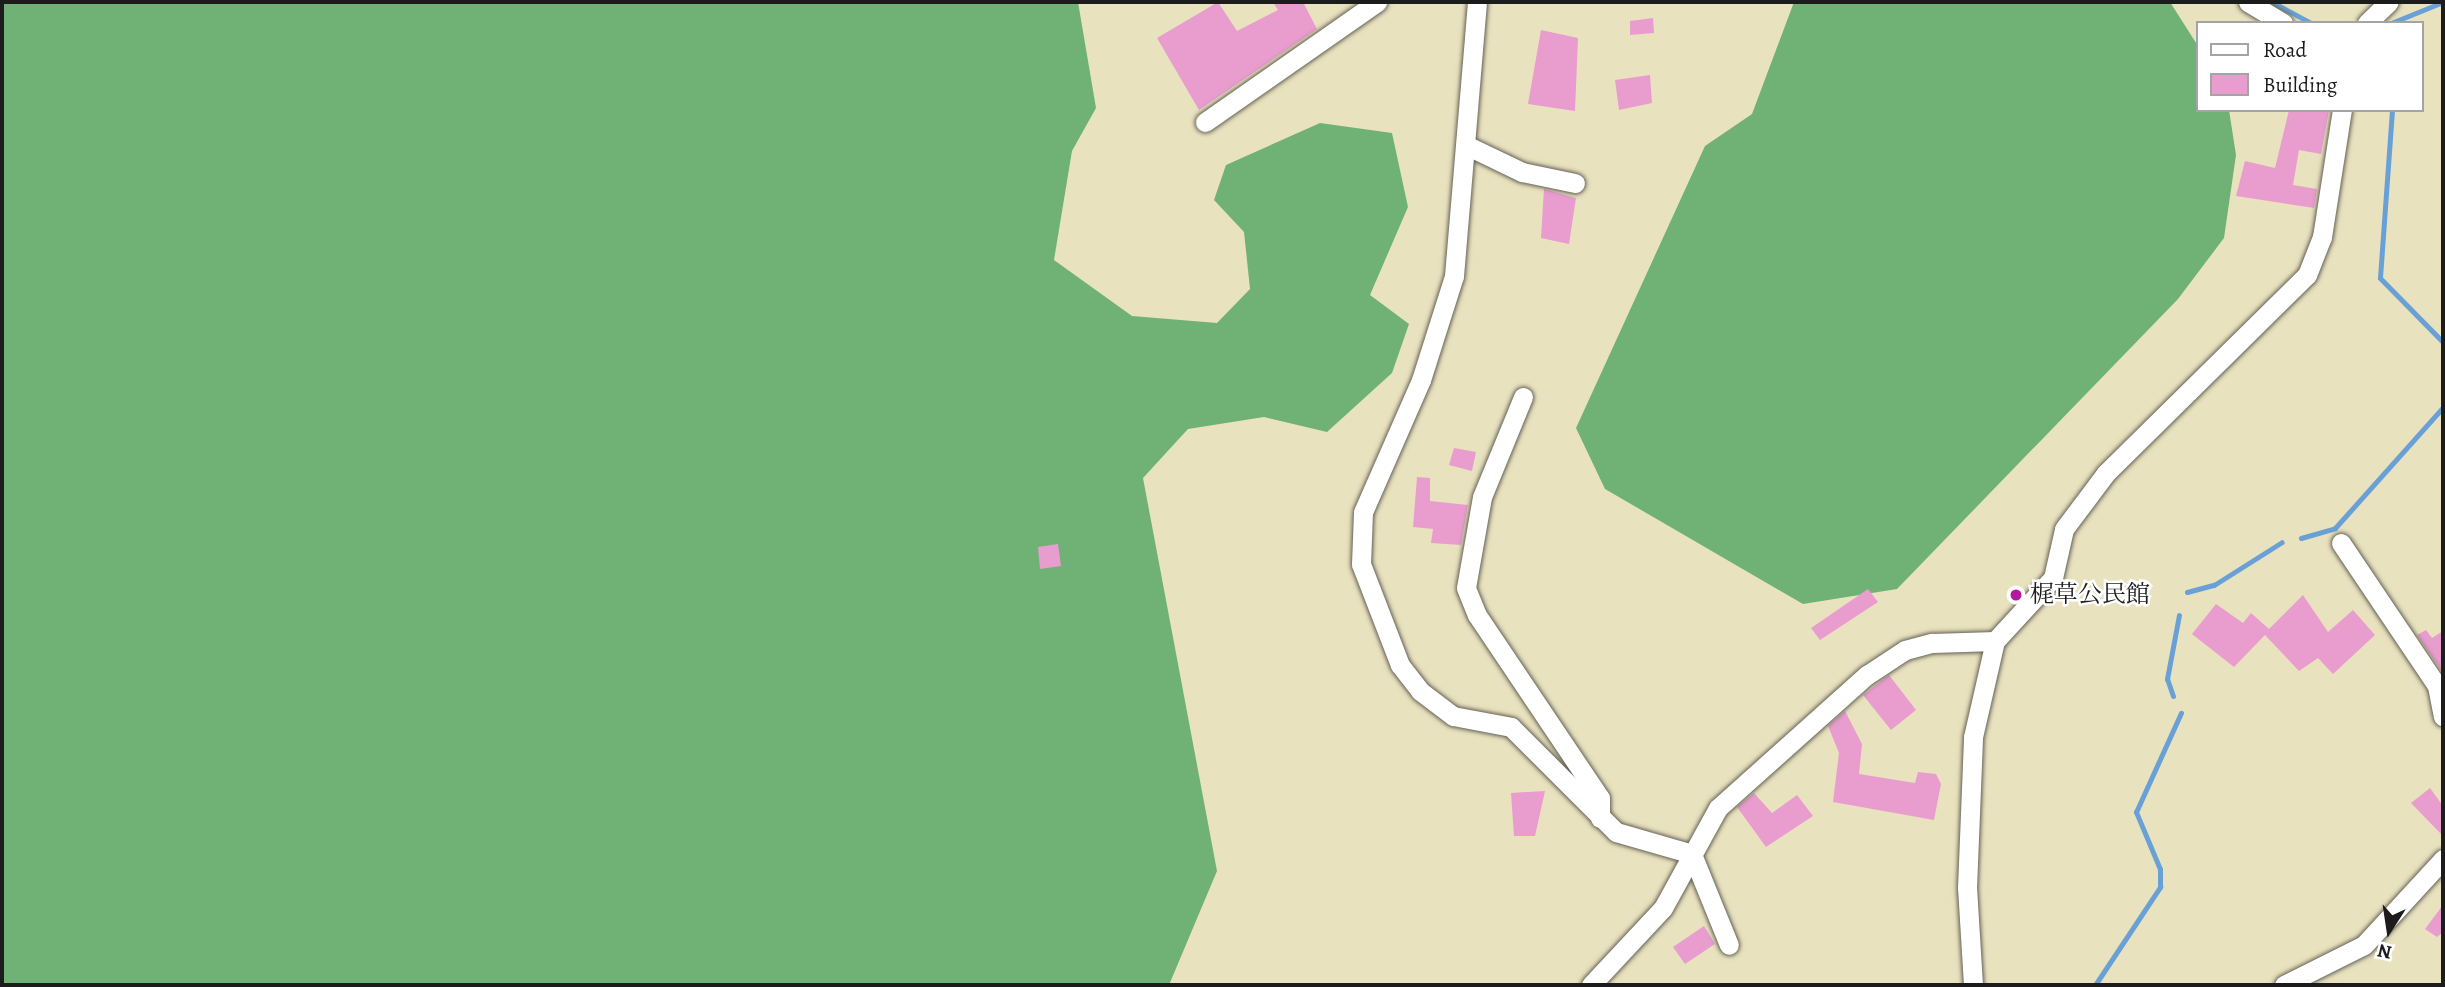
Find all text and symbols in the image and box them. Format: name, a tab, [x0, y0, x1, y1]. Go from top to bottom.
legend	[2196, 21, 2424, 112]
text: Road	[2263, 36, 2307, 64]
text: Building	[2263, 71, 2337, 99]
place label: 梶草公民館	[2030, 581, 2150, 609]
marker: 梶草公民館	[2008, 587, 2024, 603]
north arrow	[2354, 896, 2424, 966]
text: N	[2375, 937, 2394, 966]

